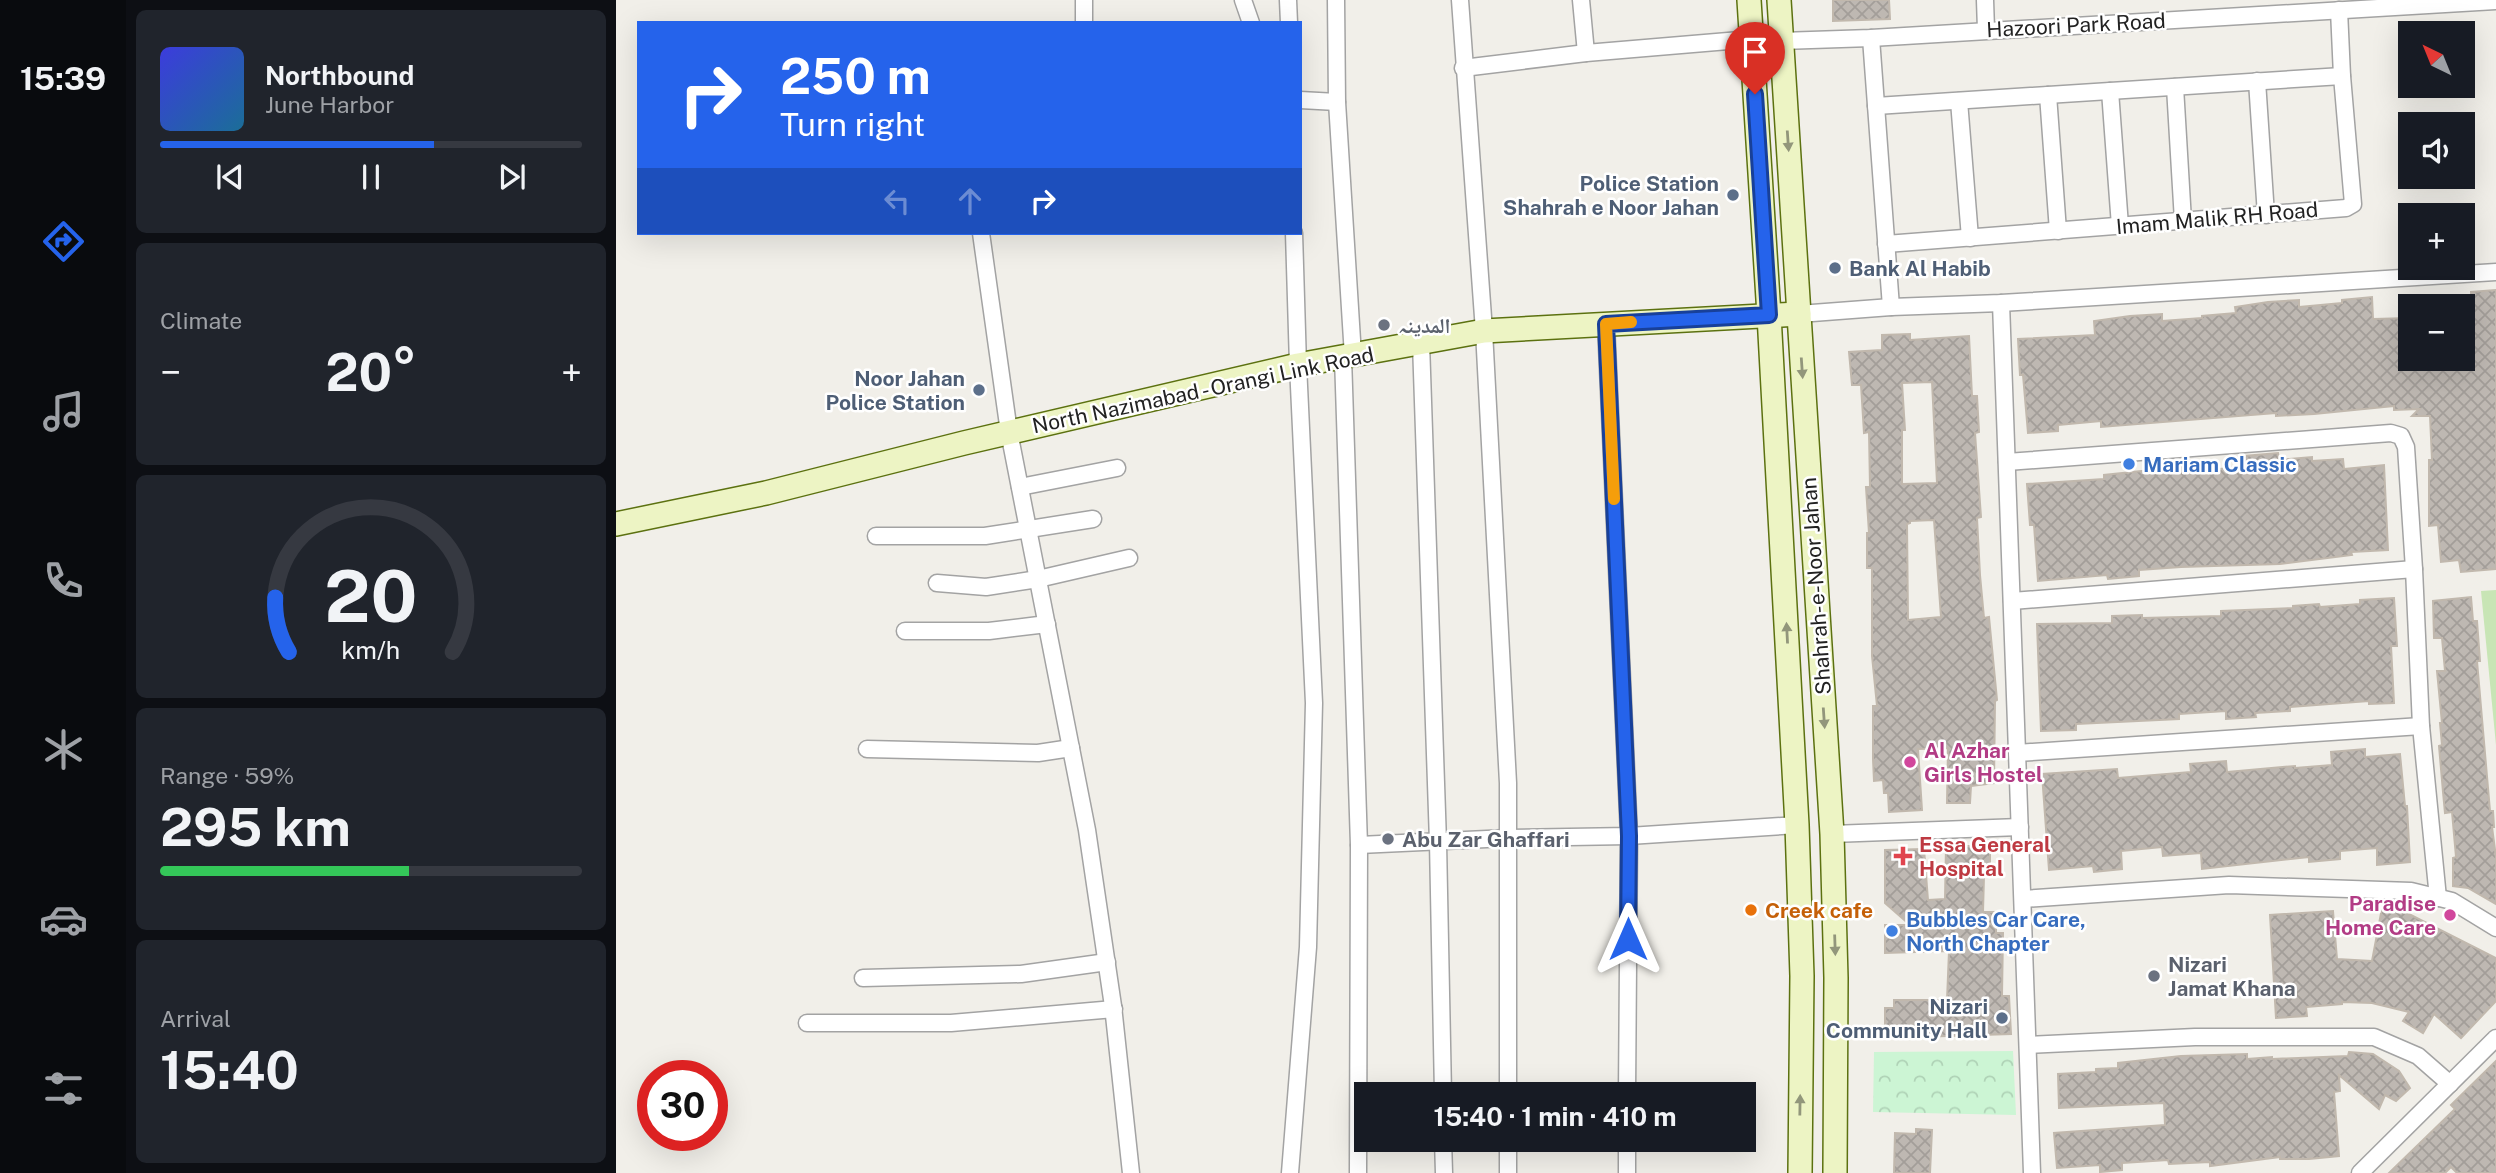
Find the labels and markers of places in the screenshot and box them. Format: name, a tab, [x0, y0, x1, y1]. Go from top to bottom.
pin	[1725, 22, 1785, 94]
place label: Police Station Shahrah e Noor Jahan	[1503, 171, 1719, 220]
marker: Police Station Shahrah e Noor Jahan	[1725, 187, 1741, 203]
place label: Bank Al Habib	[1849, 256, 1991, 281]
marker: Bank Al Habib	[1827, 260, 1843, 276]
place label: المدینہ	[1398, 313, 1450, 338]
marker: المدینہ	[1376, 317, 1392, 333]
place label: Noor Jahan Police Station	[826, 366, 965, 415]
marker: Noor Jahan Police Station	[971, 382, 987, 398]
place label: Mariam Classic	[2143, 452, 2297, 477]
marker: Mariam Classic	[2121, 456, 2137, 472]
place label: Al Azhar Girls Hostel	[1924, 738, 2043, 787]
marker: Al Azhar Girls Hostel	[1902, 754, 1918, 770]
place label: Abu Zar Ghaffari	[1402, 827, 1570, 852]
marker: Abu Zar Ghaffari	[1380, 831, 1396, 847]
place label: Essa General Hospital	[1919, 832, 2051, 881]
marker: Essa General Hospital	[1893, 846, 1913, 866]
place label: Paradise Home Care	[2325, 891, 2436, 940]
place label: Creek cafe	[1765, 898, 1873, 923]
marker: Creek cafe	[1743, 902, 1759, 918]
place label: Bubbles Car Care, North Chapter	[1906, 907, 2086, 956]
marker: Paradise Home Care	[2442, 907, 2458, 923]
marker: Bubbles Car Care, North Chapter	[1884, 923, 1900, 939]
place label: Nizari Jamat Khana	[2168, 952, 2296, 1001]
marker: Nizari Jamat Khana	[2146, 968, 2162, 984]
place label: Nizari Community Hall	[1826, 994, 1988, 1043]
marker: Nizari Community Hall	[1994, 1010, 2010, 1026]

